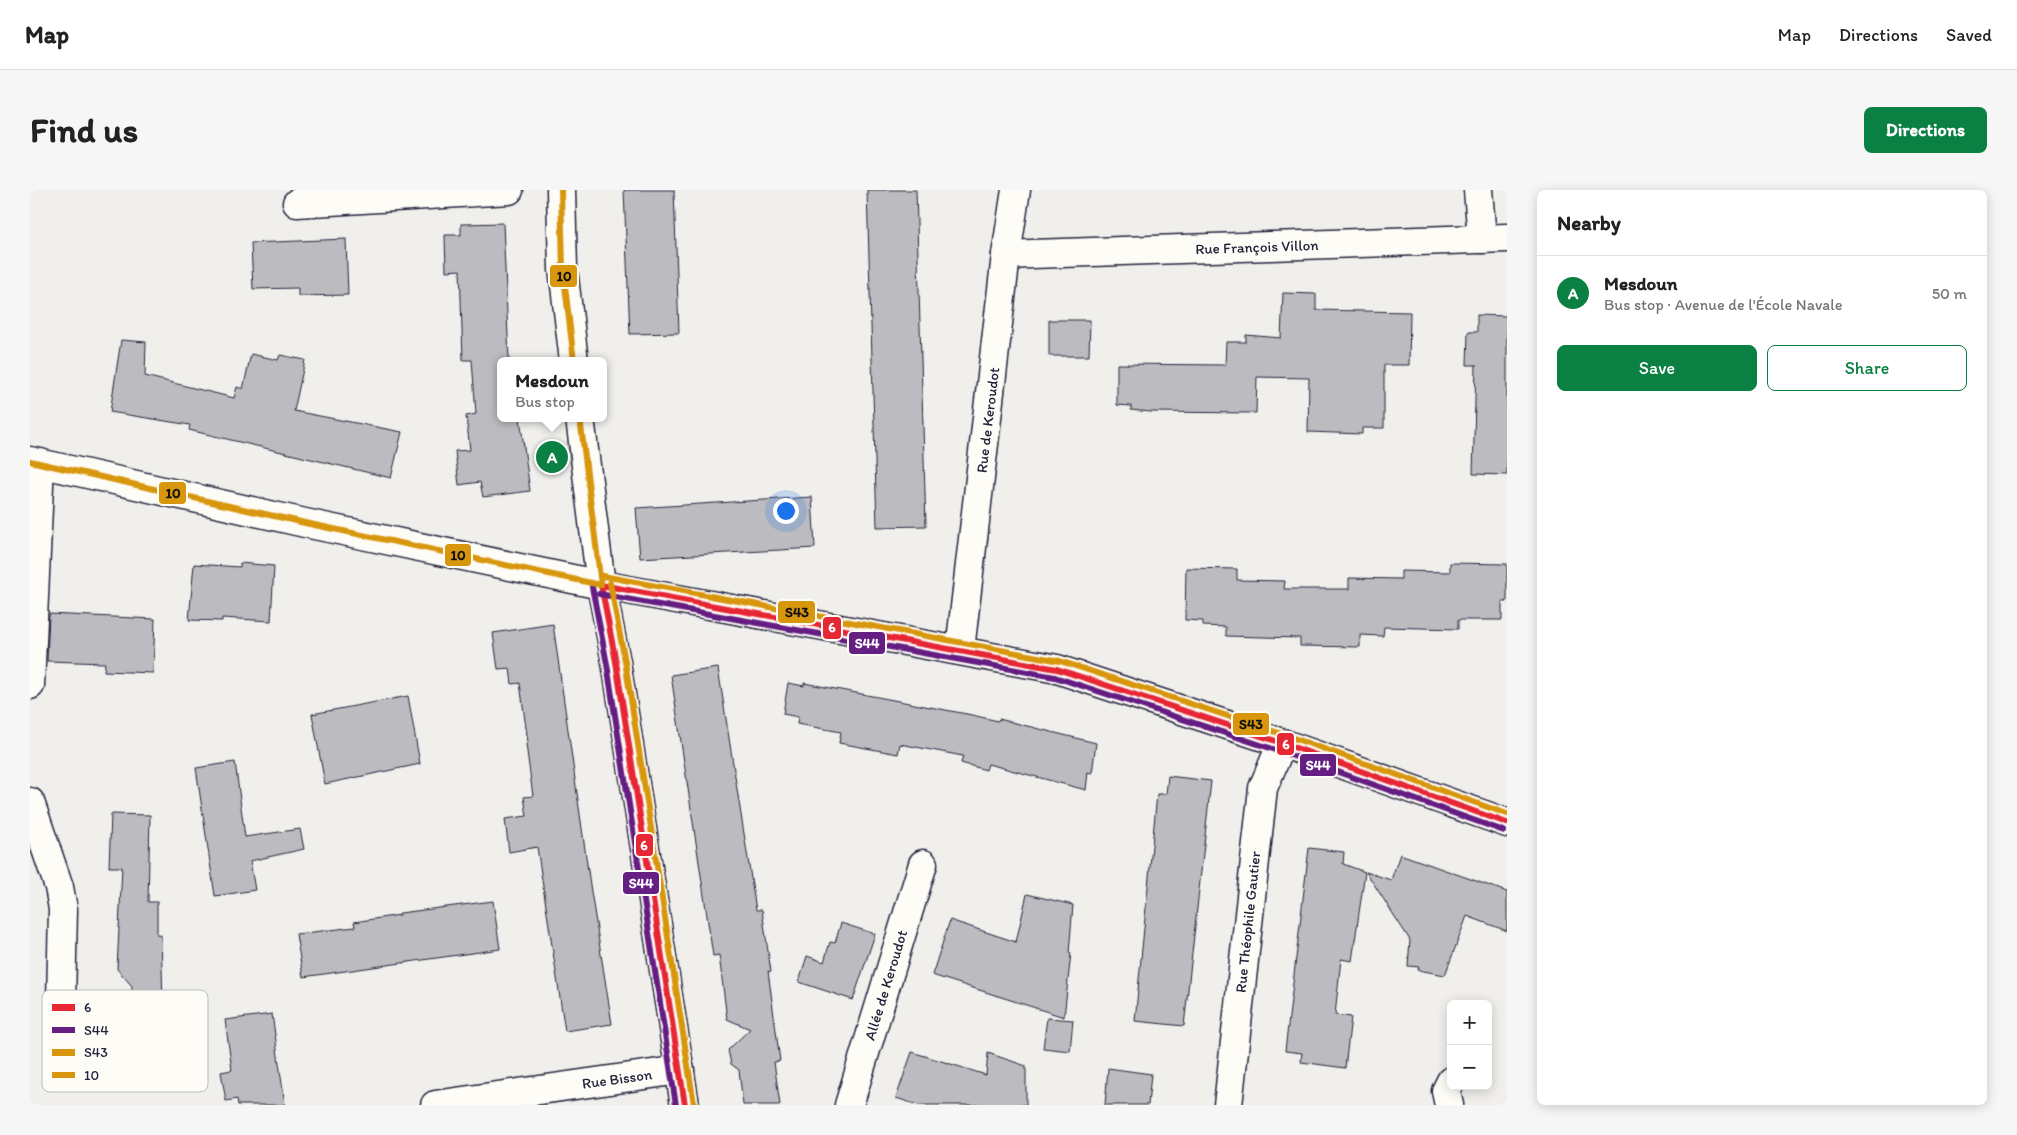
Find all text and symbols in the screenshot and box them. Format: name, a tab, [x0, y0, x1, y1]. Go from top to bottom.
text: Map	[25, 20, 69, 49]
text: Map	[1778, 24, 1811, 46]
text: Directions	[1839, 24, 1918, 46]
text: Saved	[1946, 24, 1992, 46]
button: Directions	[1864, 107, 1987, 153]
text: Find us	[30, 109, 138, 151]
text: Nearby	[1557, 210, 1621, 235]
street label: Rue François Villon	[1195, 236, 1319, 258]
line badge: 10	[549, 264, 578, 288]
text: 10	[556, 268, 572, 285]
text: Mesdoun	[1604, 272, 1678, 295]
text: A	[1568, 284, 1578, 303]
text: 50 m	[1932, 284, 1967, 303]
text: Bus stop · Avenue de l'École Navale	[1604, 295, 1842, 314]
button: Save	[1557, 345, 1757, 391]
button: Share	[1767, 345, 1967, 391]
popup	[497, 357, 607, 422]
street label: Rue de Keroudot	[973, 366, 1003, 474]
text: Mesdoun	[515, 369, 589, 392]
text: Bus stop	[515, 392, 575, 411]
pin: A	[536, 438, 568, 476]
line badge: 10	[158, 481, 187, 505]
text: 10	[165, 485, 181, 502]
your location	[773, 498, 799, 524]
line badge: 10	[444, 543, 472, 567]
text: 10	[450, 547, 466, 564]
line badge: S43	[777, 600, 816, 624]
text: S43	[785, 604, 809, 621]
line badge: 6	[822, 616, 842, 640]
text: 6	[828, 619, 836, 636]
line badge: S44	[848, 631, 886, 655]
text: S44	[855, 635, 880, 652]
line badge: S43	[1232, 712, 1270, 736]
text: S43	[1239, 716, 1263, 733]
line badge: 6	[1276, 732, 1295, 756]
text: 6	[1282, 736, 1290, 753]
line badge: S44	[1299, 753, 1337, 777]
text: S44	[1306, 757, 1331, 774]
line badge: 6	[635, 833, 654, 857]
text: 6	[640, 837, 648, 854]
street label: Rue Théophile Gautier	[1232, 850, 1264, 994]
line badge: S44	[622, 871, 660, 895]
text: S44	[629, 875, 654, 892]
street label: Allée de Keroudot	[861, 927, 911, 1042]
legend	[42, 990, 208, 1092]
text: 6	[84, 999, 91, 1016]
map controls	[1447, 1000, 1492, 1090]
button: +	[1447, 1000, 1492, 1045]
text: S44	[84, 1022, 109, 1039]
text: S43	[84, 1044, 108, 1061]
button: −	[1447, 1045, 1492, 1090]
street label: Rue Bisson	[581, 1065, 654, 1093]
text: 10	[84, 1067, 99, 1084]

